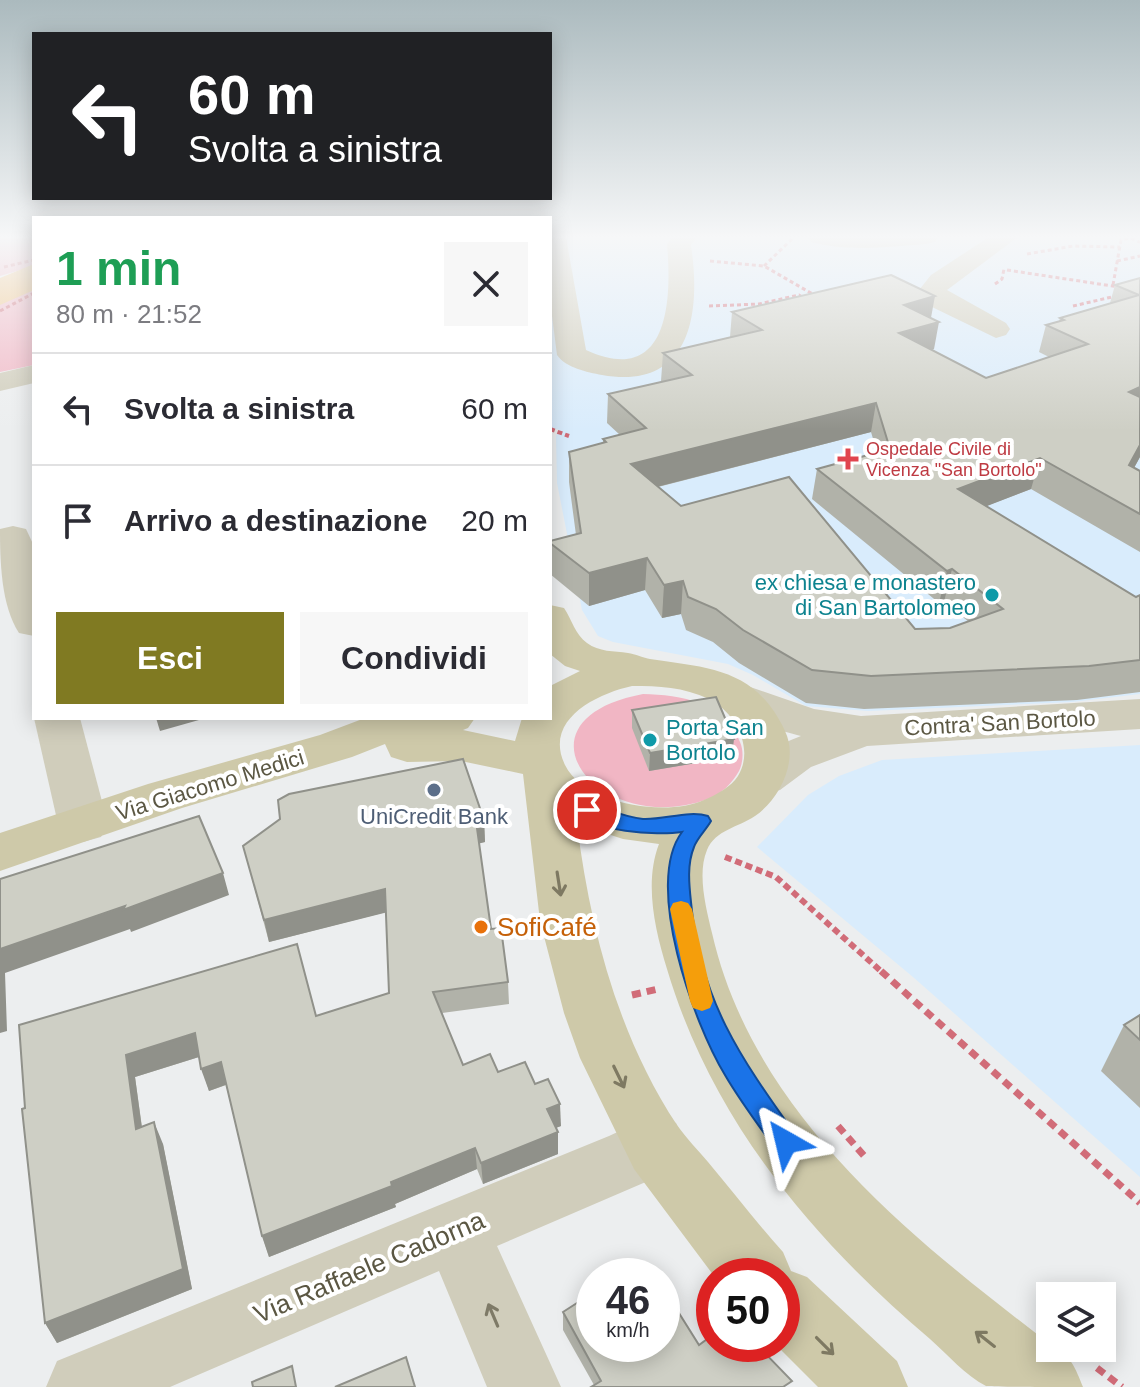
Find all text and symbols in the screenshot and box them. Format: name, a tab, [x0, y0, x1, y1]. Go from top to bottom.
text: 60 m	[188, 63, 316, 126]
icon: left	[56, 64, 160, 168]
text: Svolta a sinistra	[188, 129, 442, 170]
text: 1 min	[56, 242, 181, 295]
button: close	[444, 242, 528, 326]
text: 80 m · 21:52	[56, 299, 202, 329]
icon: left	[56, 387, 100, 431]
text: Svolta a sinistra	[124, 392, 354, 425]
text: 60 m	[461, 392, 528, 425]
place label: Ospedale Civile di Vicenza "San Bortolo"	[866, 439, 1042, 480]
marker: Ospedale Civile di Vicenza "San Bortolo"	[837, 448, 859, 470]
icon: arrive	[56, 499, 100, 543]
text: Arrivo a destinazione	[124, 504, 427, 537]
text: 20 m	[461, 504, 528, 537]
place label: ex chiesa e monastero di San Bartolomeo	[755, 570, 976, 620]
marker: ex chiesa e monastero di San Bartolomeo	[983, 586, 1001, 604]
button: Esci	[56, 612, 284, 704]
button: Condividi	[300, 612, 528, 704]
street label: Contra' San Bortolo	[904, 706, 1096, 740]
place label: Porta San Bortolo	[666, 715, 764, 765]
marker: Porta San Bortolo	[641, 731, 659, 749]
street label: Via Giacomo Medici	[113, 745, 307, 825]
pin	[553, 776, 621, 844]
marker: UniCredit Bank	[425, 781, 443, 799]
icon: arrive	[565, 788, 609, 832]
place label: UniCredit Bank	[360, 804, 509, 829]
one-way arrow	[553, 871, 568, 897]
place label: SofiCafé	[497, 912, 597, 942]
marker: SofiCafé	[472, 918, 490, 936]
one-way arrow	[612, 1064, 627, 1088]
position arrow	[744, 1100, 828, 1184]
street label: Via Raffaele Cadorna	[249, 1205, 489, 1329]
speed limit sign: 50	[696, 1258, 800, 1362]
text: 46	[606, 1278, 650, 1322]
map controls	[1036, 1282, 1116, 1362]
button: layers	[1036, 1282, 1116, 1362]
one-way arrow	[485, 1303, 500, 1328]
text: km/h	[606, 1319, 650, 1341]
one-way arrow	[975, 1331, 996, 1348]
one-way arrow	[815, 1336, 834, 1355]

